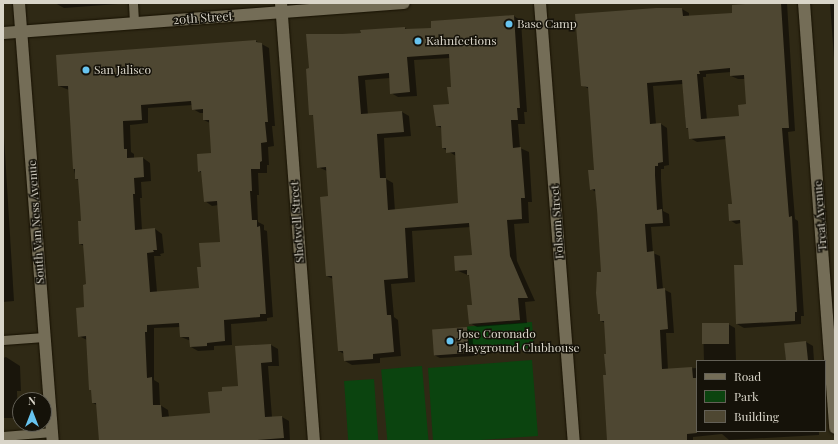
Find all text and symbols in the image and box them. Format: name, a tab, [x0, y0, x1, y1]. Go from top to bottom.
street label: 20th Street	[173, 9, 233, 27]
place label: Base Camp	[517, 17, 577, 31]
marker: Base Camp	[504, 19, 514, 29]
place label: Kahnfections	[426, 34, 497, 48]
marker: Kahnfections	[413, 36, 423, 46]
place label: San Jalisco	[94, 63, 151, 77]
marker: San Jalisco	[81, 65, 91, 75]
street label: South Van Ness Avenue	[24, 159, 48, 285]
street label: Treat Avenue	[810, 180, 830, 252]
street label: Shotwell Street	[287, 181, 307, 263]
street label: Folsom Street	[547, 184, 567, 260]
place label: Jose Coronado Playground Clubhouse	[458, 327, 580, 355]
marker: Jose Coronado Playground Clubhouse	[445, 336, 455, 346]
legend	[696, 360, 826, 432]
text: Road	[734, 368, 761, 384]
text: Park	[734, 388, 759, 404]
north arrow	[12, 392, 52, 432]
text: N	[28, 393, 36, 408]
text: Building	[734, 408, 779, 424]

